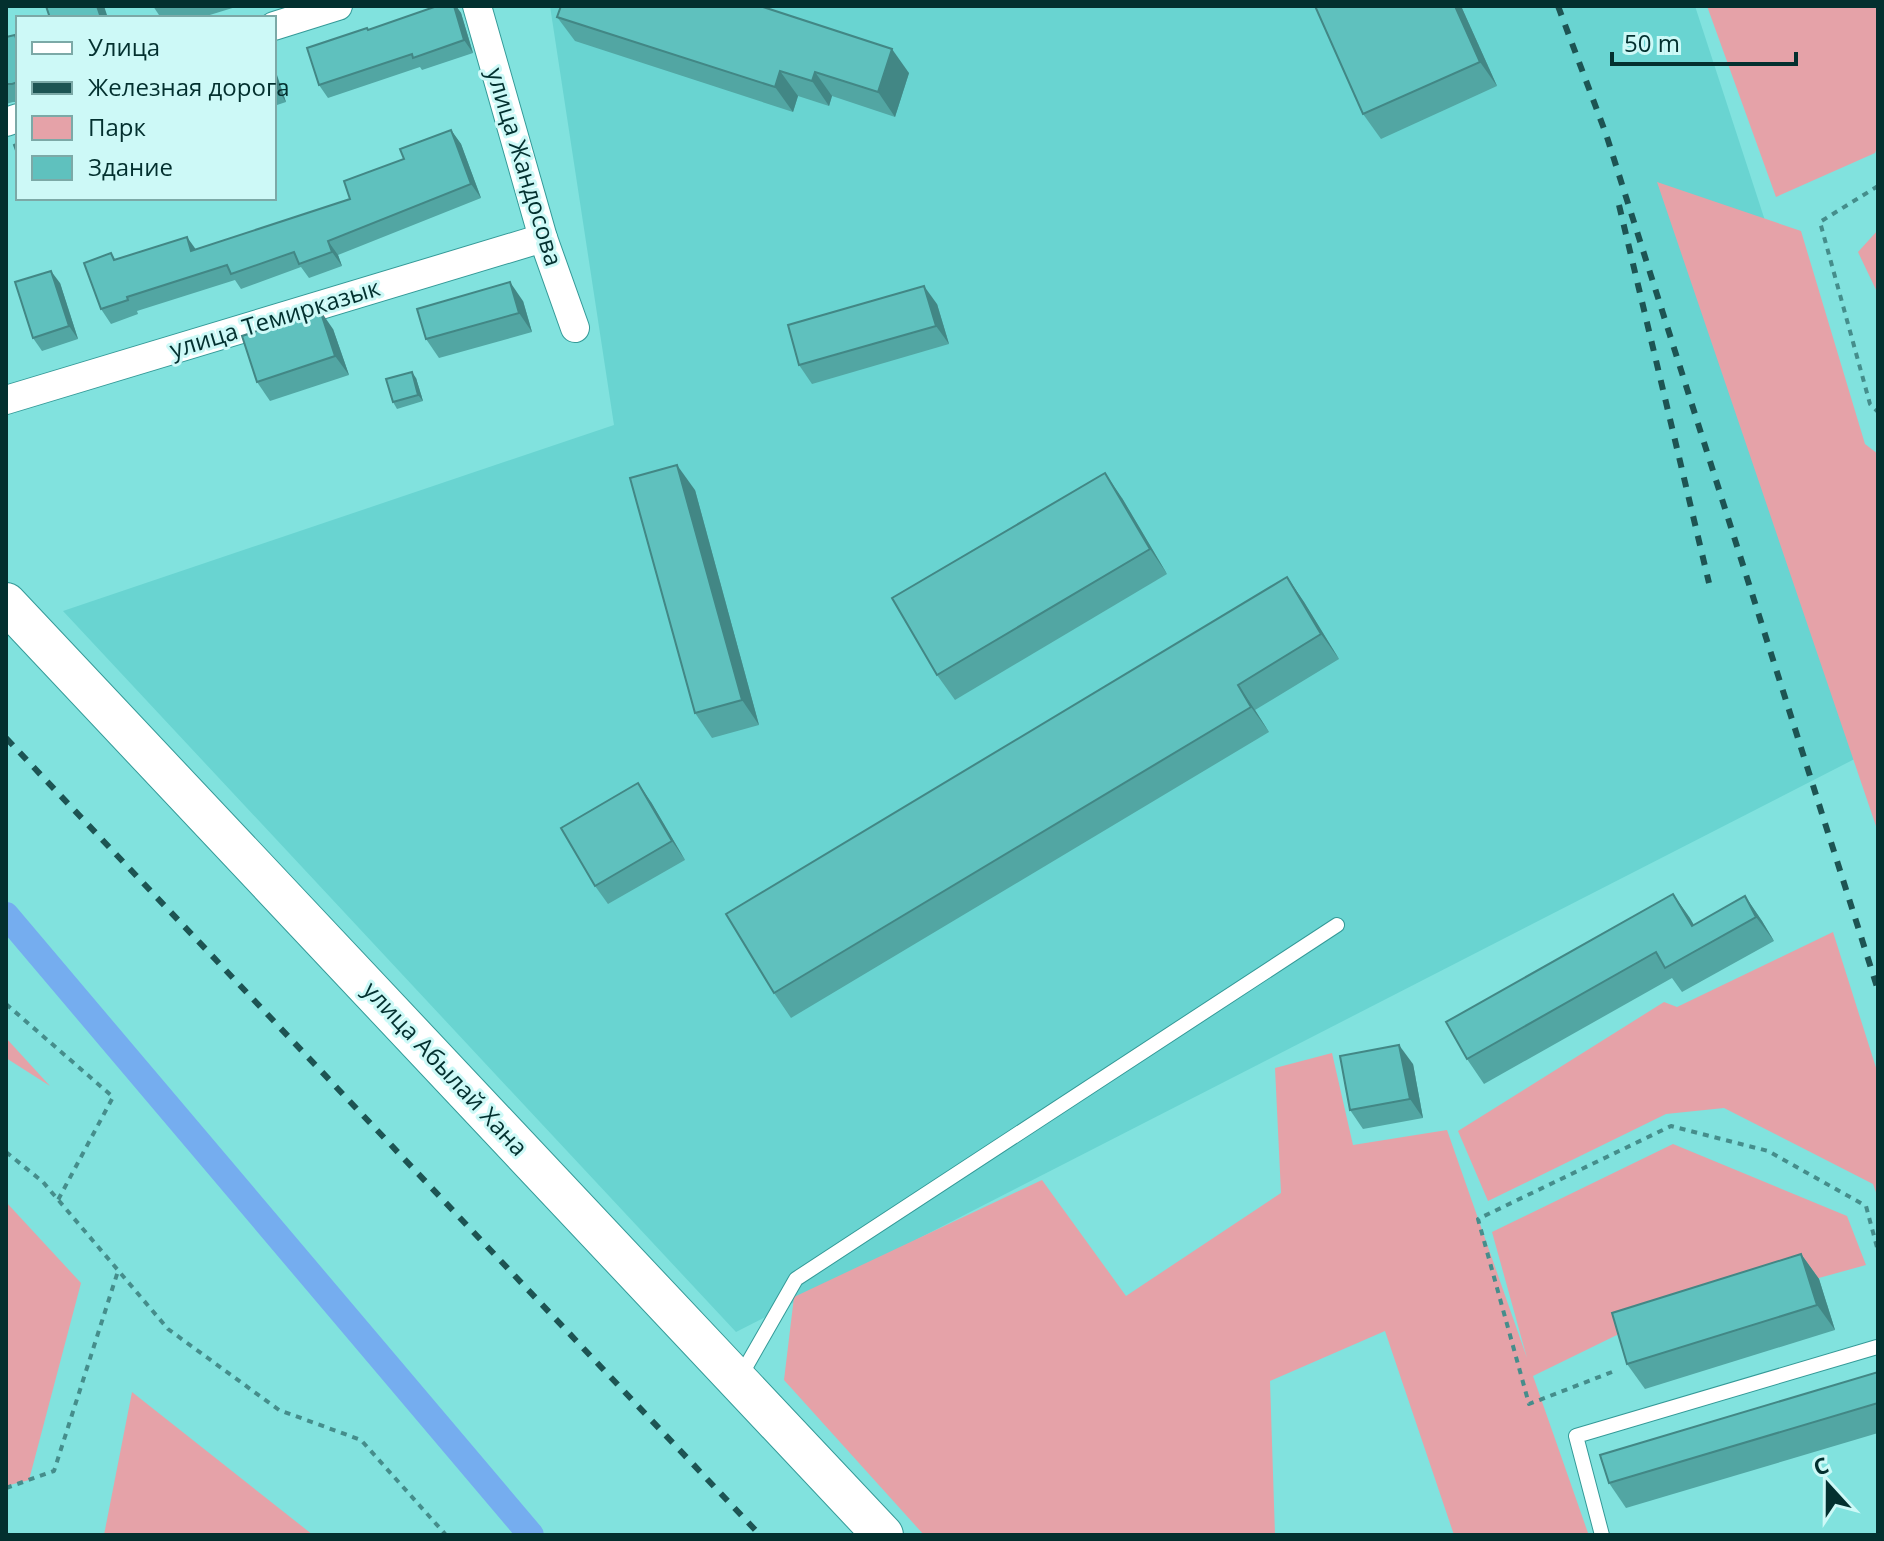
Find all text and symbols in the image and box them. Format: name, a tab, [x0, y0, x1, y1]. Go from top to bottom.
legend	[16, 16, 276, 200]
scale bar	[1612, 16, 1796, 66]
text: 50 m	[1624, 26, 1680, 59]
text: Улица	[88, 30, 160, 63]
street label: улица Жандосова	[480, 63, 571, 270]
text: Железная дорога	[88, 70, 290, 103]
text: Парк	[88, 110, 146, 143]
text: Здание	[88, 150, 173, 183]
street label: улица Темирказык	[165, 270, 384, 365]
street label: улица Абылай Хана	[356, 973, 536, 1163]
north arrow	[1788, 1445, 1868, 1525]
text: С	[1809, 1449, 1832, 1482]

